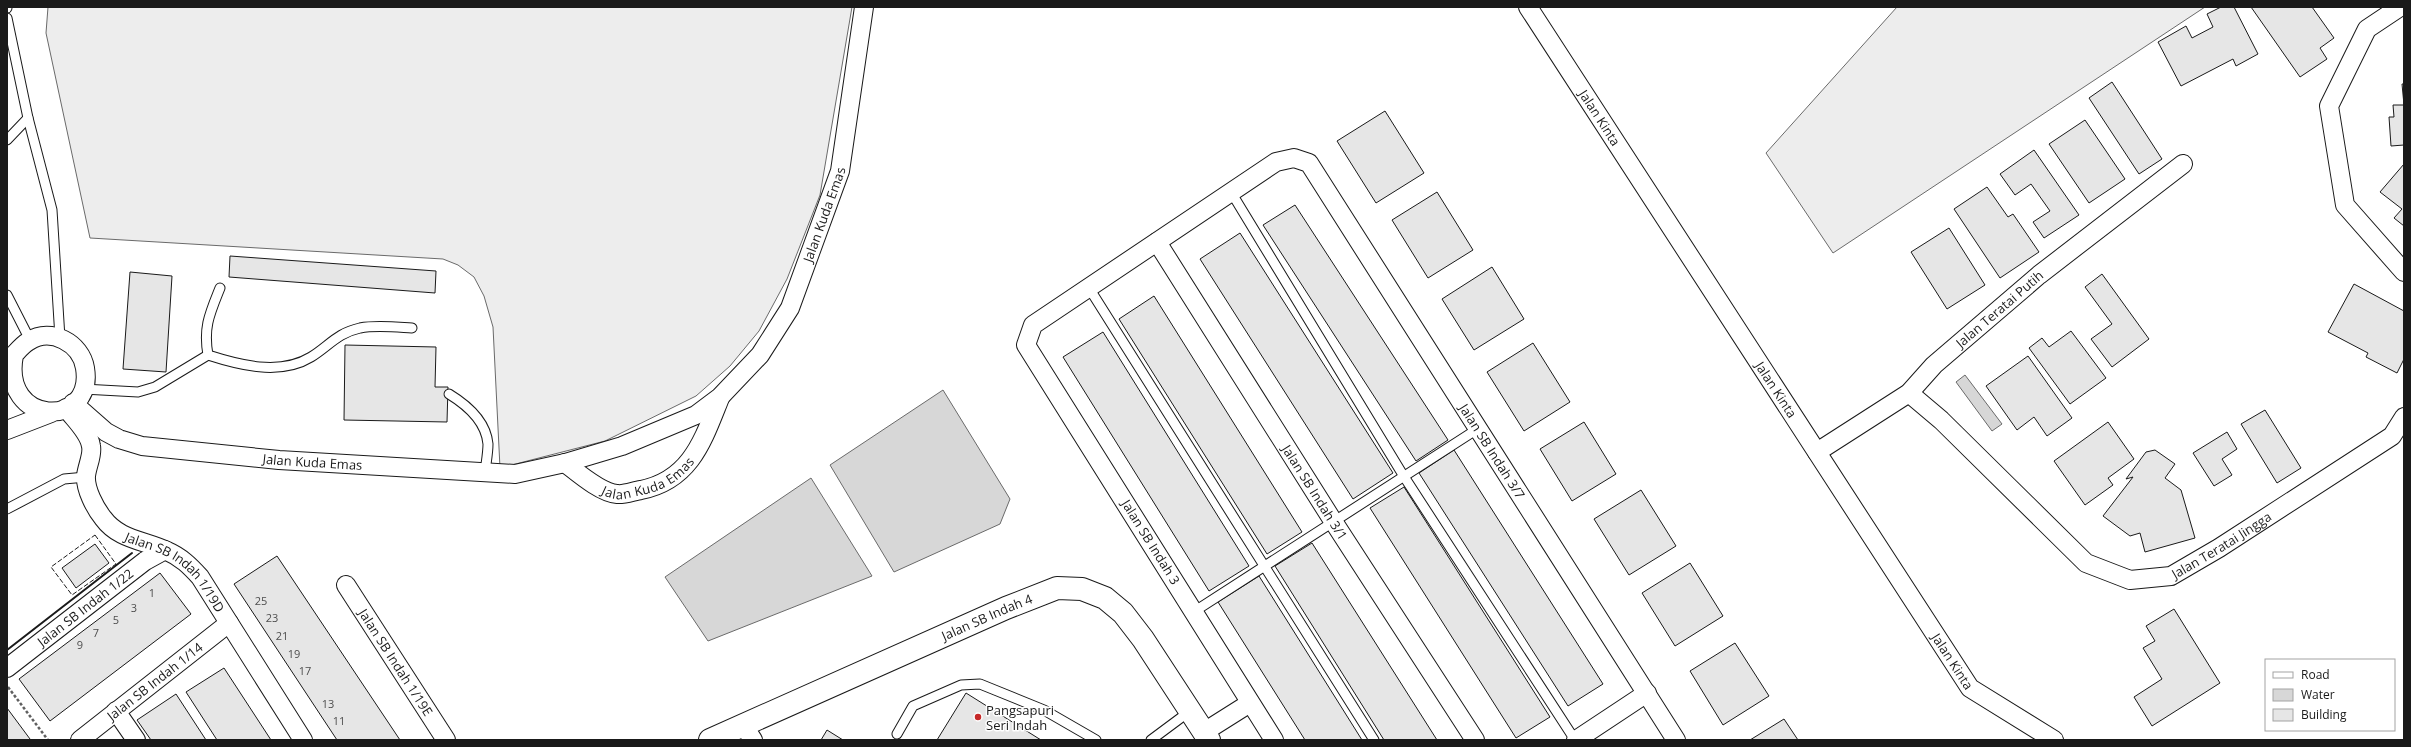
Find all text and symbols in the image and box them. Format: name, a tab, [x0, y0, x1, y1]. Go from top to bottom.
street label: Jalan Kinta	[1574, 84, 1625, 149]
street label: Jalan Kuda Emas	[798, 166, 849, 266]
street label: Jalan Teratai Putih	[1950, 266, 2047, 353]
street label: Jalan Kinta	[1750, 356, 1801, 421]
street label: Jalan SB Indah 3/7	[1454, 399, 1529, 502]
street label: Jalan SB Indah 3/1	[1277, 440, 1352, 543]
street label: Jalan Kuda Emas	[260, 449, 363, 474]
street label: Jalan Kuda Emas	[597, 453, 698, 503]
street label: Jalan SB Indah 3	[1117, 494, 1184, 588]
street label: Jalan Teratai Jingga	[2166, 507, 2275, 584]
street label: Jalan SB Indah 1/19D	[118, 530, 226, 620]
street label: Jalan SB Indah 1/22	[32, 564, 137, 651]
house number: 1	[149, 586, 155, 600]
street label: Jalan SB Indah 4	[937, 589, 1035, 645]
house number: 25	[255, 593, 267, 608]
house number: 3	[131, 600, 137, 615]
street label: Jalan SB Indah 1/19E	[354, 604, 437, 719]
house number: 23	[266, 610, 278, 625]
house number: 5	[113, 612, 119, 627]
house number: 7	[93, 625, 99, 640]
house number: 21	[276, 628, 288, 643]
street label: Jalan Kinta	[1927, 628, 1978, 693]
house number: 9	[77, 637, 83, 652]
street label: Jalan SB Indah 1/14	[102, 638, 207, 726]
house number: 19	[288, 646, 300, 661]
legend	[2265, 659, 2395, 731]
house number: 17	[299, 663, 311, 678]
text: Road	[2301, 666, 2330, 683]
text: Water	[2301, 686, 2335, 703]
house number: 13	[322, 696, 334, 711]
place label: Pangsapuri Seri Indah	[986, 701, 1054, 734]
text: Building	[2301, 706, 2347, 723]
marker: Pangsapuri Seri Indah	[973, 712, 983, 722]
house number: 11	[333, 713, 345, 728]

